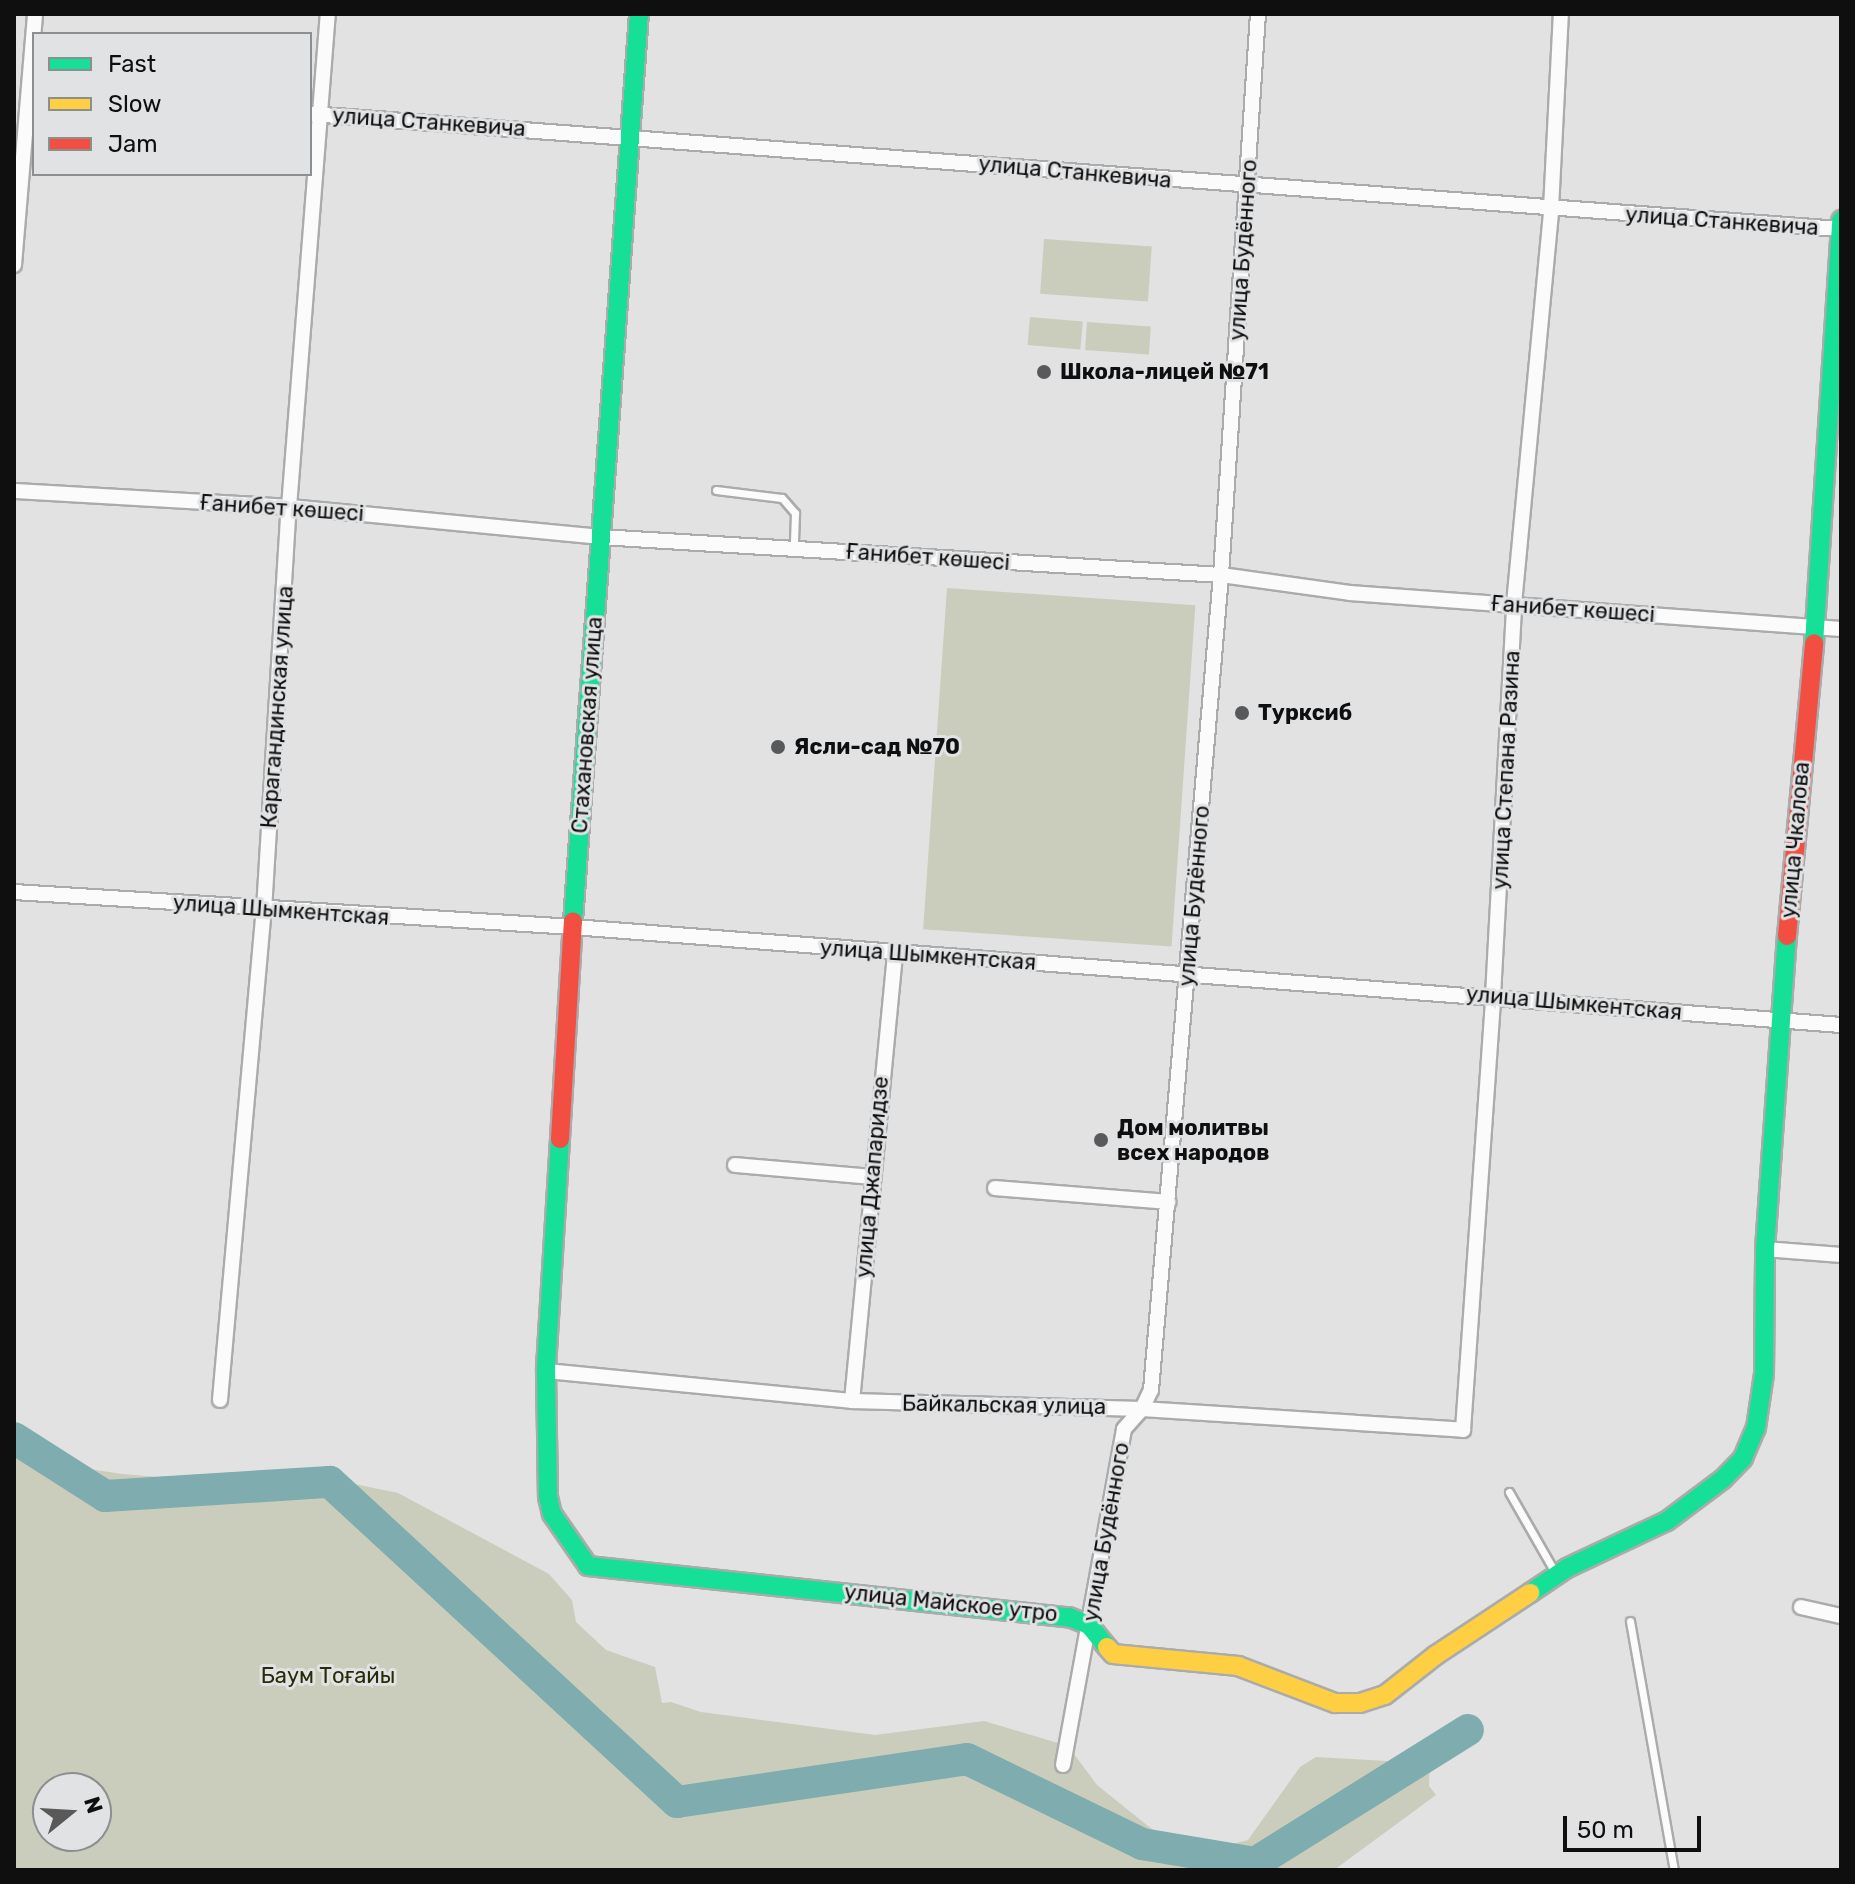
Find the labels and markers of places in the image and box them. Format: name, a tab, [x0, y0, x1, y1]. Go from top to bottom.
place label: Школа-лицей №71	[1060, 359, 1269, 385]
marker: Школа-лицей №71	[1035, 363, 1053, 381]
place label: Турксиб	[1258, 700, 1352, 726]
marker: Турксиб	[1233, 704, 1251, 722]
place label: Ясли-сад №70	[794, 734, 960, 760]
marker: Ясли-сад №70	[769, 738, 787, 756]
place label: Дом молитвы всех народов	[1117, 1114, 1270, 1166]
marker: Дом молитвы всех народов	[1092, 1131, 1110, 1149]

